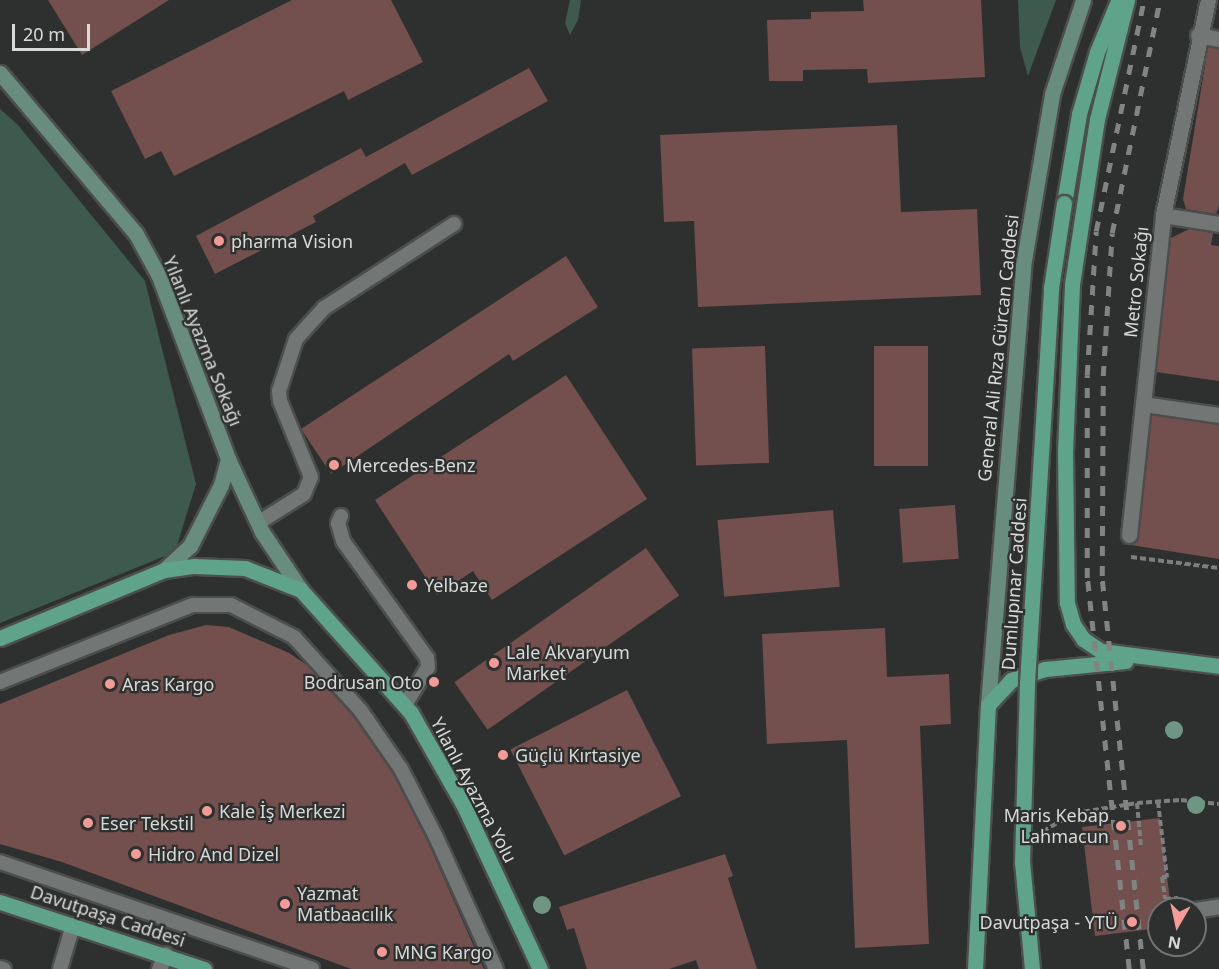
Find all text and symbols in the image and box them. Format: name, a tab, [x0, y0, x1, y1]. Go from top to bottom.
scale bar	[15, 12, 93, 50]
text: 20 m	[23, 22, 65, 46]
street label: General Ali Rıza Gürcan Caddesi	[973, 213, 1023, 483]
street label: Metro Sokağı	[1119, 225, 1153, 339]
place label: pharma Vision	[231, 230, 353, 252]
marker: pharma Vision	[212, 234, 226, 248]
street label: Yılanlı Ayazma Sokağı	[159, 253, 247, 429]
place label: Mercedes-Benz	[346, 454, 475, 476]
marker: Mercedes-Benz	[327, 458, 341, 472]
street label: Dumlupınar Caddesi	[997, 497, 1031, 671]
place label: Yelbaze	[424, 574, 488, 596]
marker: Yelbaze	[405, 578, 419, 592]
place label: Lale Akvaryum Market	[506, 642, 630, 684]
marker: Lale Akvaryum Market	[487, 656, 501, 670]
place label: Bodrusan Oto	[304, 671, 422, 693]
place label: Aras Kargo	[122, 673, 214, 695]
marker: Bodrusan Oto	[427, 675, 441, 689]
marker: Aras Kargo	[103, 677, 117, 691]
street label: Yılanlı Ayazma Yolu	[427, 714, 521, 866]
place label: Güçlü Kırtasiye	[515, 744, 641, 766]
marker: Güçlü Kırtasiye	[496, 748, 510, 762]
place label: Kale İş Merkezi	[219, 800, 346, 822]
marker: Kale İş Merkezi	[200, 804, 214, 818]
place label: Maris Kebap Lahmacun	[1004, 805, 1109, 848]
place label: Eser Tekstil	[100, 812, 194, 834]
marker: Eser Tekstil	[81, 816, 95, 830]
marker: Maris Kebap Lahmacun	[1114, 819, 1128, 833]
place label: Hidro And Dizel	[148, 843, 279, 865]
marker: Hidro And Dizel	[129, 847, 143, 861]
street label: Davutpaşa Caddesi	[28, 881, 188, 951]
place label: Yazmat Matbaacılık	[297, 883, 393, 926]
marker: Yazmat Matbaacılık	[278, 897, 292, 911]
north arrow	[1147, 897, 1207, 957]
place label: Davutpaşa - YTÜ	[980, 911, 1118, 933]
marker: Davutpaşa - YTÜ	[1123, 913, 1141, 931]
text: N	[1166, 931, 1183, 955]
place label: MNG Kargo	[394, 941, 492, 963]
marker: MNG Kargo	[375, 945, 389, 959]

